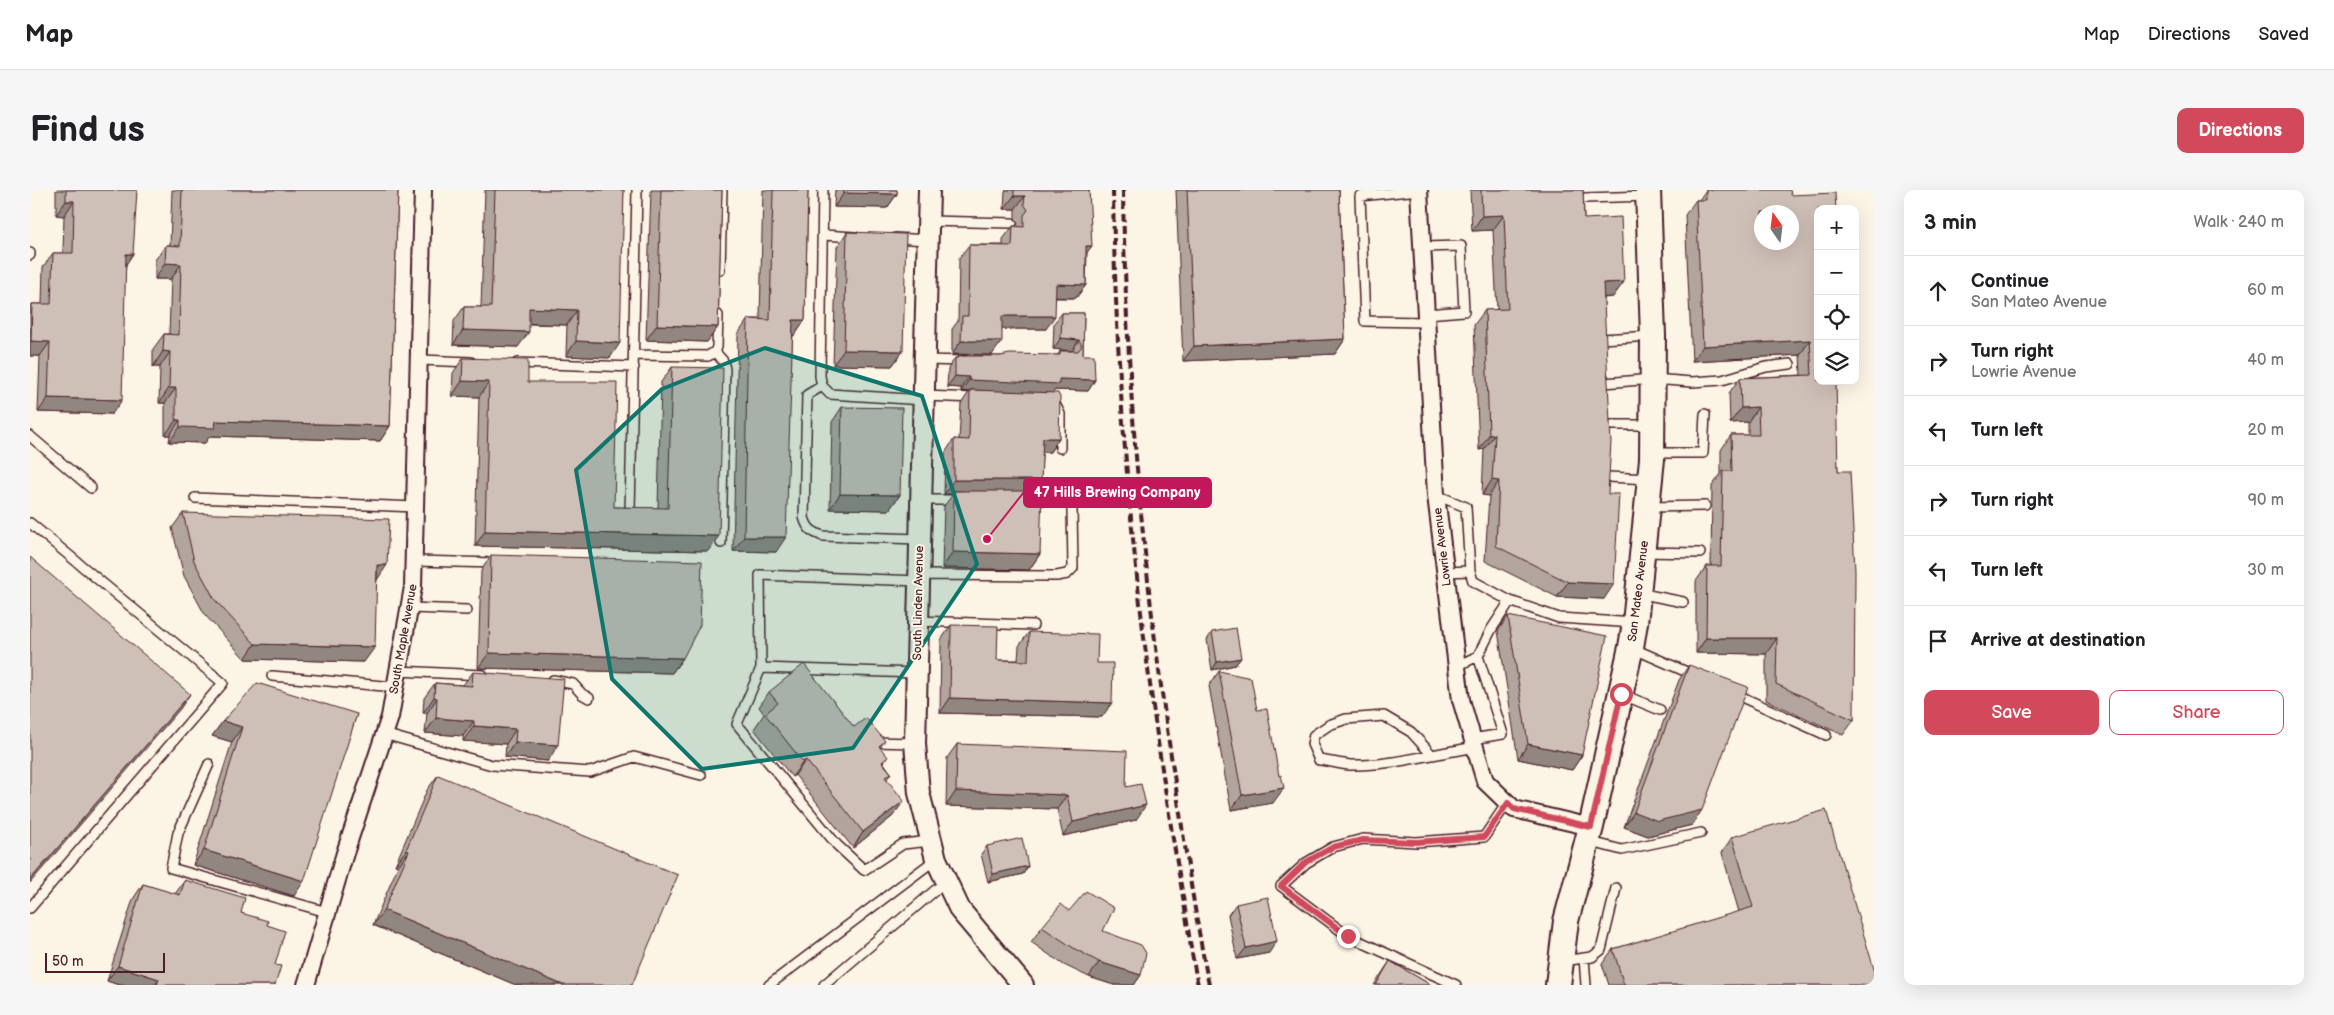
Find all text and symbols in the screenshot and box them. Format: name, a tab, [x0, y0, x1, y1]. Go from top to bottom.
text: Map	[25, 20, 73, 49]
text: Map	[2084, 24, 2120, 45]
text: Directions	[2148, 24, 2230, 45]
text: Saved	[2258, 24, 2309, 45]
button: Directions	[2177, 108, 2304, 153]
text: Find us	[30, 109, 145, 152]
north arrow	[1754, 205, 1799, 250]
map controls	[1814, 205, 1859, 385]
button: +	[1814, 205, 1859, 250]
text: 3 min	[1924, 210, 1977, 235]
text: Walk · 240 m	[2194, 213, 2284, 232]
button: −	[1814, 250, 1859, 295]
text: Continue	[1971, 270, 2049, 293]
icon: ahead	[1924, 277, 1952, 305]
text: 60 m	[2247, 281, 2284, 300]
text: San Mateo Avenue	[1971, 293, 2107, 312]
button: locate	[1814, 295, 1859, 340]
button: layers	[1814, 340, 1859, 385]
text: Turn right	[1971, 340, 2054, 363]
icon: right	[1924, 347, 1952, 375]
text: 40 m	[2247, 351, 2284, 370]
text: Lowrie Avenue	[1971, 363, 2076, 382]
icon: left	[1924, 417, 1952, 445]
text: Turn left	[1971, 419, 2043, 442]
text: 20 m	[2248, 421, 2284, 440]
callout: 47 Hills Brewing Company	[1024, 478, 1211, 507]
text: 47 Hills Brewing Company	[1034, 484, 1201, 501]
icon: right	[1924, 487, 1952, 515]
text: Turn right	[1971, 489, 2054, 512]
text: 90 m	[2248, 491, 2284, 510]
street label: Lowrie Avenue	[1430, 507, 1455, 587]
street label: San Mateo Avenue	[1625, 540, 1652, 643]
street label: South Linden Avenue	[910, 545, 927, 661]
icon: left	[1924, 557, 1952, 585]
text: Turn left	[1971, 559, 2043, 582]
text: 30 m	[2247, 561, 2284, 580]
street label: South Maple Avenue	[386, 583, 421, 695]
icon: arrive	[1924, 627, 1952, 655]
text: Arrive at destination	[1971, 629, 2146, 652]
route start	[1610, 683, 1633, 706]
button: Save	[1924, 690, 2099, 735]
button: Share	[2109, 690, 2284, 735]
route end	[1337, 925, 1360, 948]
scale bar	[45, 950, 165, 973]
text: 50 m	[52, 953, 84, 970]

